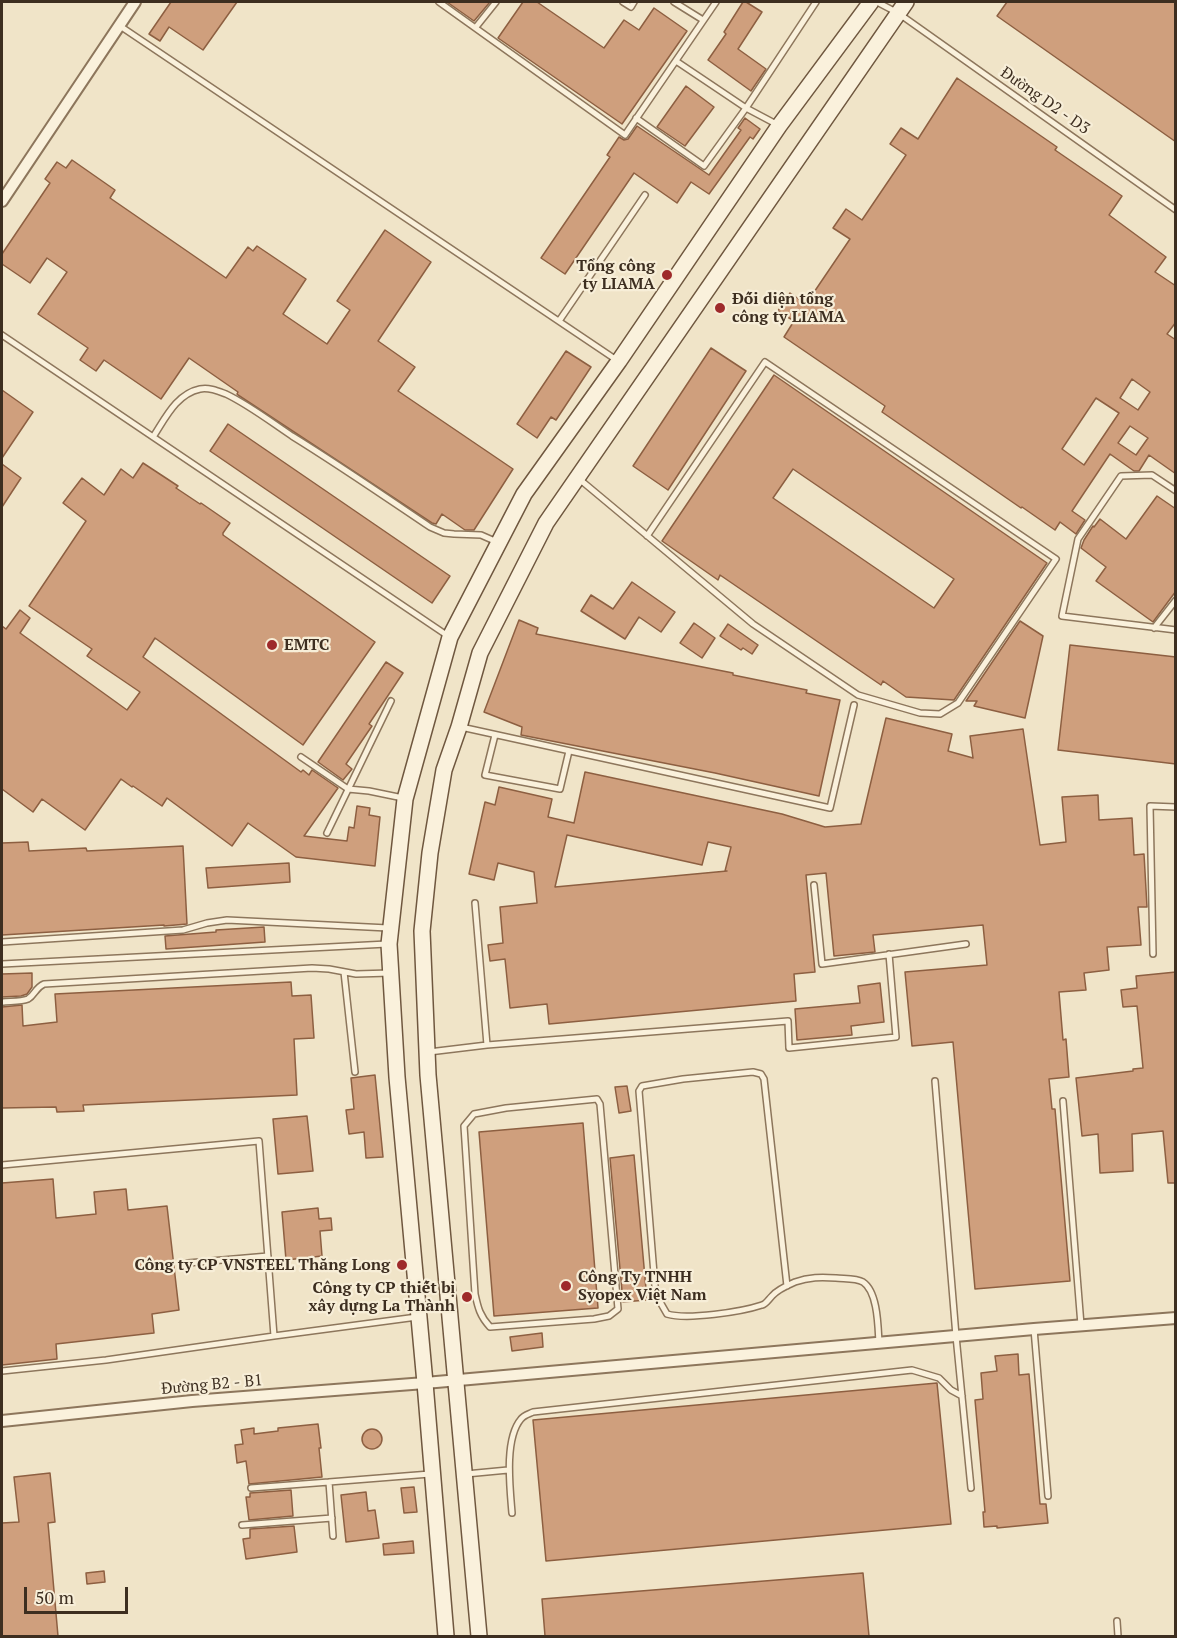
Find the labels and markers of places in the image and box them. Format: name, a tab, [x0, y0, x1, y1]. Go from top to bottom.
place label: Tổng công ty LIAMA	[576, 256, 655, 294]
marker: Tổng công ty LIAMA	[660, 268, 674, 282]
place label: Đối diện tổng công ty LIAMA	[732, 289, 845, 327]
marker: Đối diện tổng công ty LIAMA	[713, 301, 727, 315]
place label: EMTC	[284, 635, 329, 655]
marker: EMTC	[265, 638, 279, 652]
place label: Công ty CP VNSTEEL Thăng Long	[135, 1255, 390, 1275]
marker: Công ty CP VNSTEEL Thăng Long	[395, 1258, 409, 1272]
place label: Công Ty TNHH Syopex Việt Nam	[578, 1267, 707, 1305]
place label: Công ty CP thiết bị xây dựng La Thành	[309, 1278, 455, 1316]
marker: Công Ty TNHH Syopex Việt Nam	[559, 1279, 573, 1293]
marker: Công ty CP thiết bị xây dựng La Thành	[460, 1290, 474, 1304]

